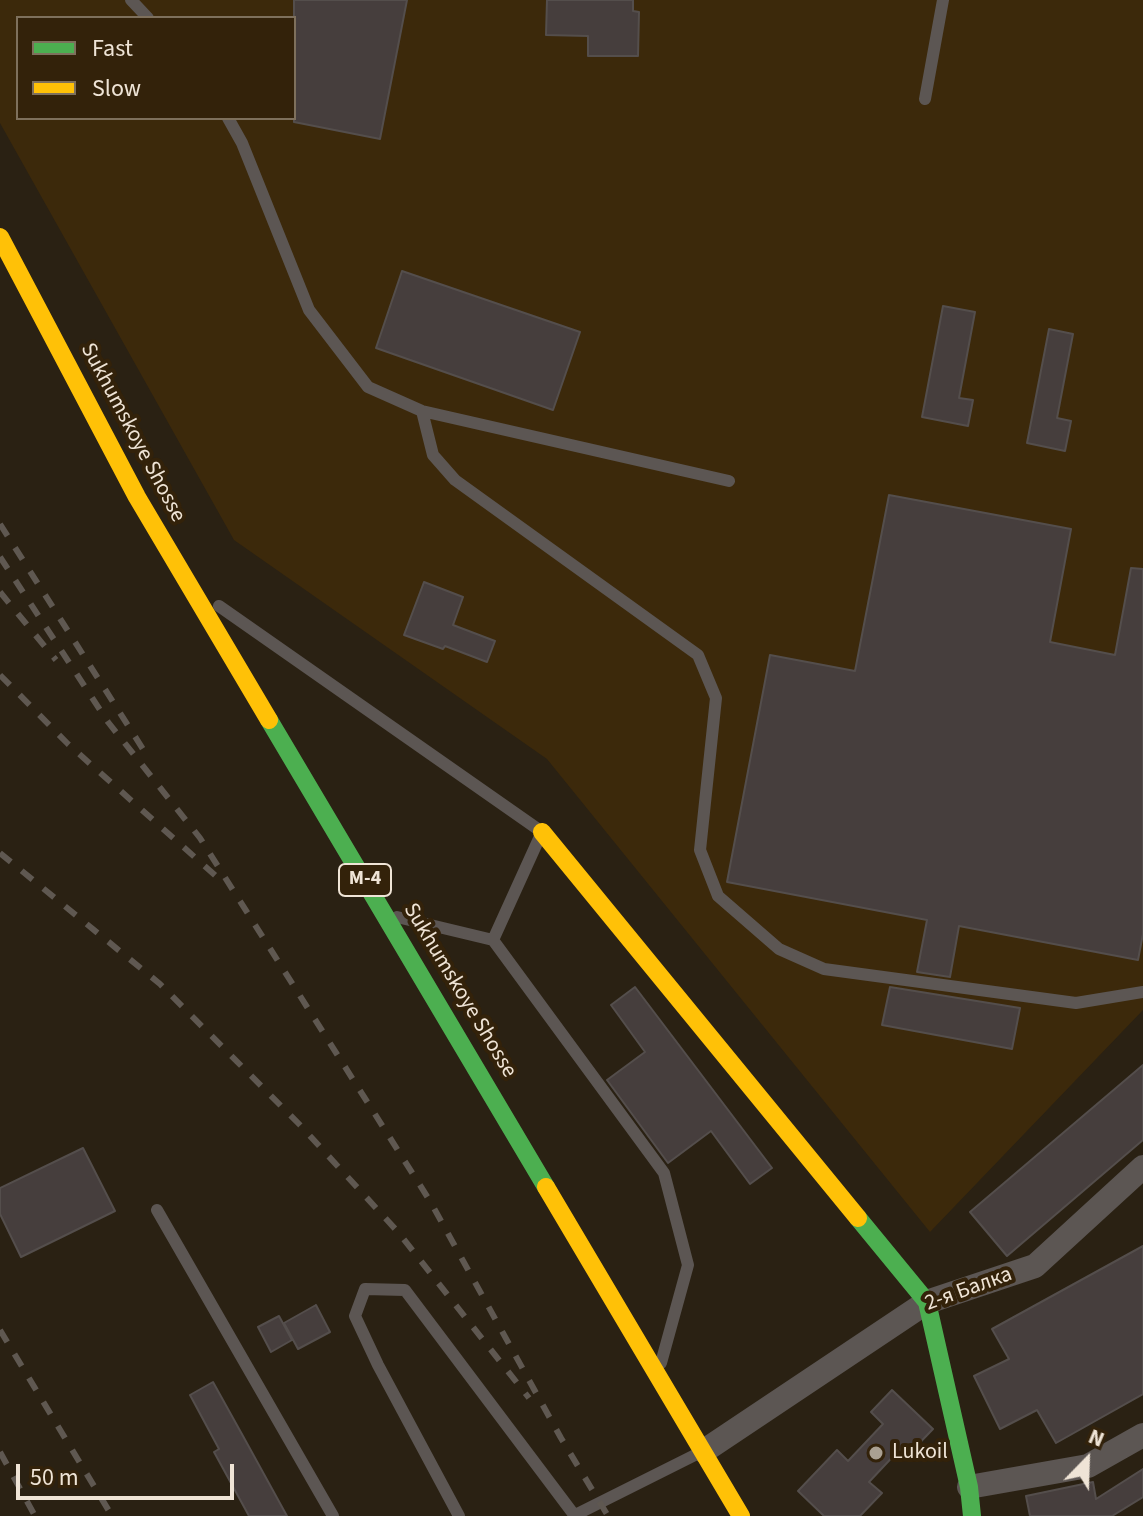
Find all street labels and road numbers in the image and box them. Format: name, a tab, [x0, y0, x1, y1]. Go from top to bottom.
street label: Sukhumskoye Shosse	[74, 339, 190, 527]
road number: М-4	[339, 864, 391, 896]
street label: Sukhumskoye Shosse	[396, 899, 522, 1083]
street label: 2-я Балка	[922, 1262, 1016, 1318]

